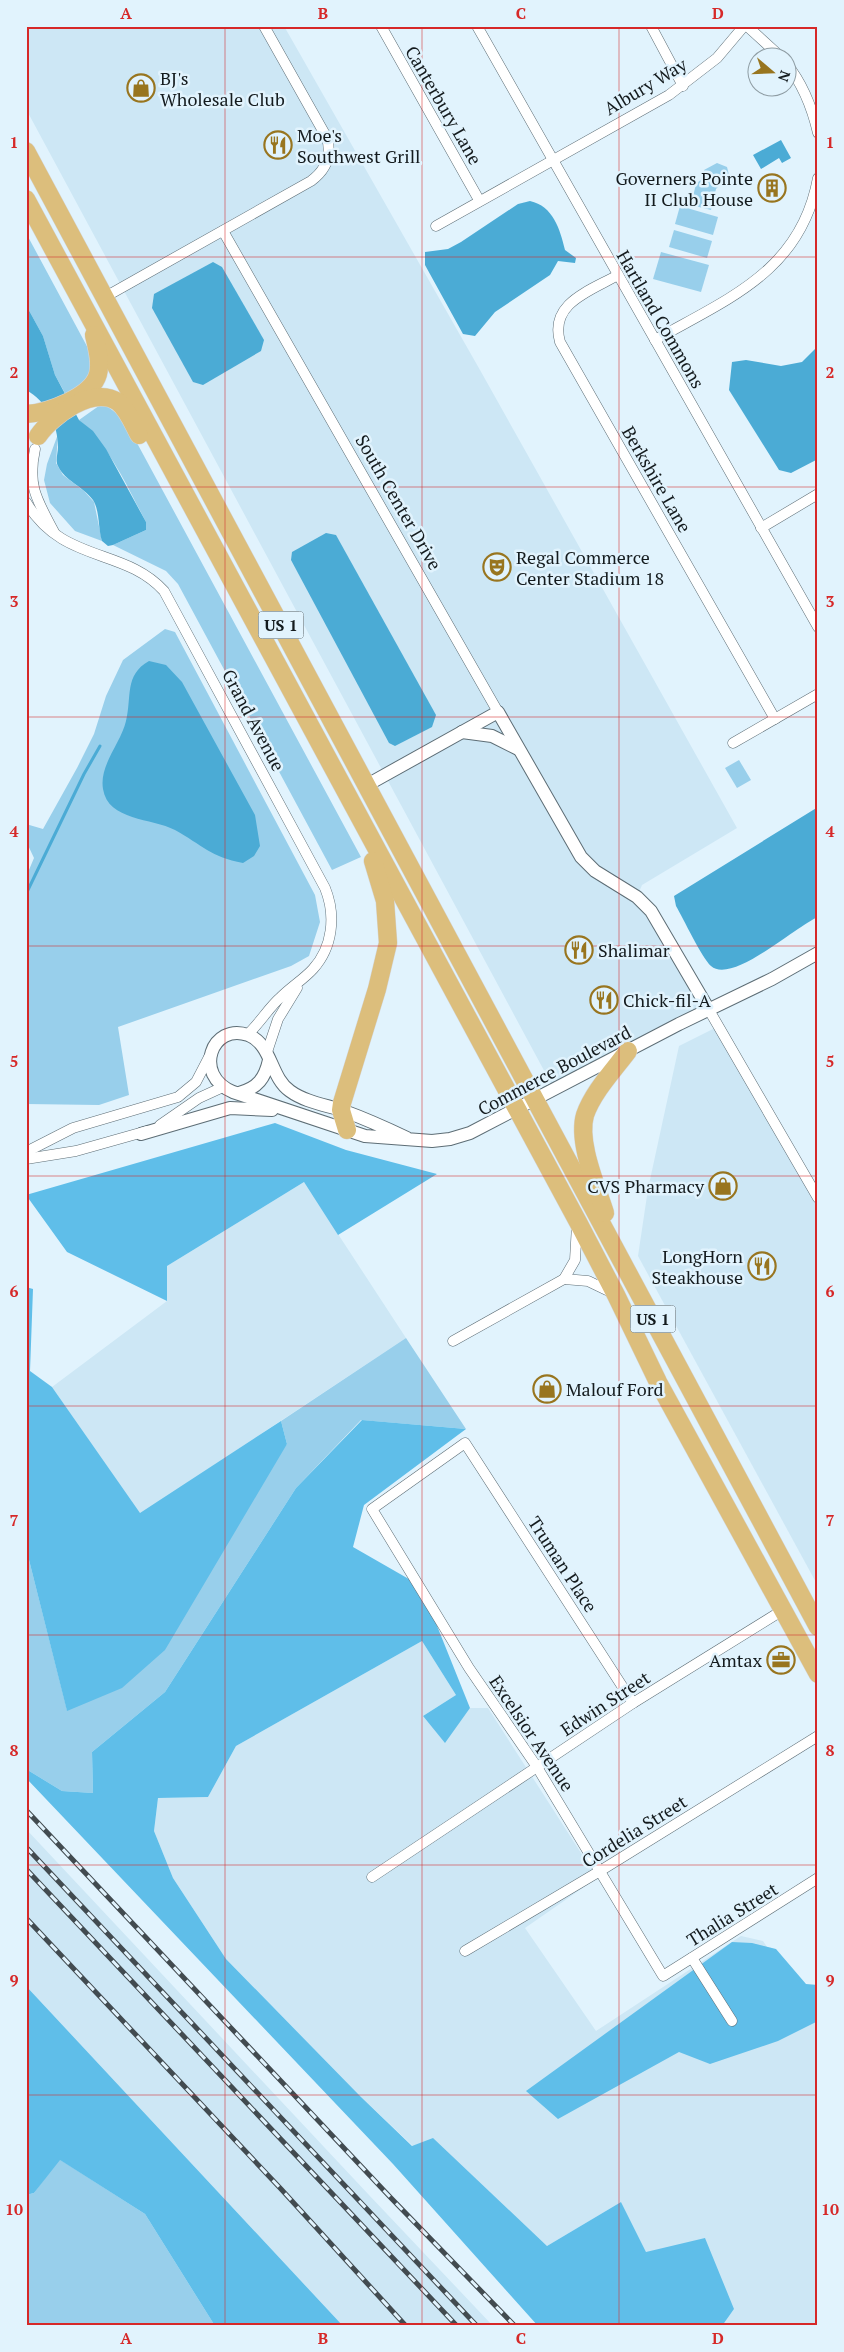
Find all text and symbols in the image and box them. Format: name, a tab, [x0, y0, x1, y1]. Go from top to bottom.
text: A	[120, 2, 132, 24]
text: B	[318, 2, 328, 24]
text: C	[516, 2, 526, 24]
text: D	[712, 2, 724, 24]
street label: Canterbury Lane	[400, 41, 488, 169]
north arrow	[746, 48, 796, 98]
street label: Albury Way	[599, 51, 692, 120]
place label: BJ's Wholesale Club	[160, 66, 285, 111]
text: N	[774, 68, 795, 85]
shop icon: BJ's Wholesale Club	[126, 73, 156, 103]
place label: Moe's Southwest Grill	[297, 123, 421, 168]
restaurant icon: Moe's Southwest Grill	[263, 130, 293, 160]
text: 1	[9, 131, 19, 153]
text: 1	[825, 131, 835, 153]
place label: Governers Pointe II Club House	[615, 166, 753, 211]
building icon: Governers Pointe II Club House	[757, 173, 787, 203]
street label: Hartland Commons	[612, 245, 710, 393]
text: 2	[9, 361, 19, 383]
text: 2	[825, 361, 835, 383]
street label: Berkshire Lane	[617, 421, 697, 537]
street label: South Center Drive	[351, 430, 447, 574]
place label: Regal Commerce Center Stadium 18	[516, 545, 664, 590]
theatre icon: Regal Commerce Center Stadium 18	[482, 552, 512, 582]
text: 3	[9, 590, 19, 612]
text: 3	[825, 590, 835, 612]
road number: US 1	[258, 612, 304, 638]
street label: Grand Avenue	[217, 665, 291, 775]
text: 4	[9, 820, 19, 842]
text: 4	[825, 820, 835, 842]
restaurant icon: Shalimar	[564, 935, 594, 965]
place label: Shalimar	[598, 938, 670, 962]
restaurant icon: Chick-fil-A	[589, 985, 619, 1015]
place label: Chick-fil-A	[623, 988, 711, 1012]
street label: Commerce Boulevard	[473, 1019, 635, 1121]
text: 5	[9, 1050, 19, 1072]
text: 5	[825, 1050, 835, 1072]
shop icon: CVS Pharmacy	[708, 1171, 738, 1201]
place label: CVS Pharmacy	[587, 1174, 705, 1198]
place label: LongHorn Steakhouse	[652, 1244, 743, 1289]
restaurant icon: LongHorn Steakhouse	[747, 1251, 777, 1281]
text: 6	[9, 1280, 19, 1302]
text: 6	[825, 1280, 835, 1302]
road number: US 1	[630, 1306, 676, 1332]
shop icon: Malouf Ford	[532, 1374, 562, 1404]
place label: Malouf Ford	[566, 1377, 664, 1401]
text: 7	[9, 1509, 19, 1531]
text: 7	[825, 1509, 835, 1531]
street label: Truman Place	[523, 1511, 603, 1617]
office icon: Amtax	[766, 1645, 796, 1675]
place label: Amtax	[709, 1648, 763, 1672]
street label: Edwin Street	[556, 1665, 655, 1741]
street label: Excelsior Avenue	[484, 1670, 580, 1796]
text: 8	[9, 1739, 19, 1761]
text: 8	[825, 1739, 835, 1761]
street label: Cordelia Street	[577, 1789, 691, 1873]
street label: Thalia Street	[682, 1876, 782, 1952]
text: 9	[9, 1969, 19, 1991]
text: 9	[825, 1969, 835, 1991]
text: 10	[5, 2198, 23, 2220]
text: 10	[821, 2198, 839, 2220]
text: A	[120, 2327, 132, 2349]
text: B	[318, 2327, 328, 2349]
text: C	[516, 2327, 526, 2349]
text: D	[712, 2327, 724, 2349]

